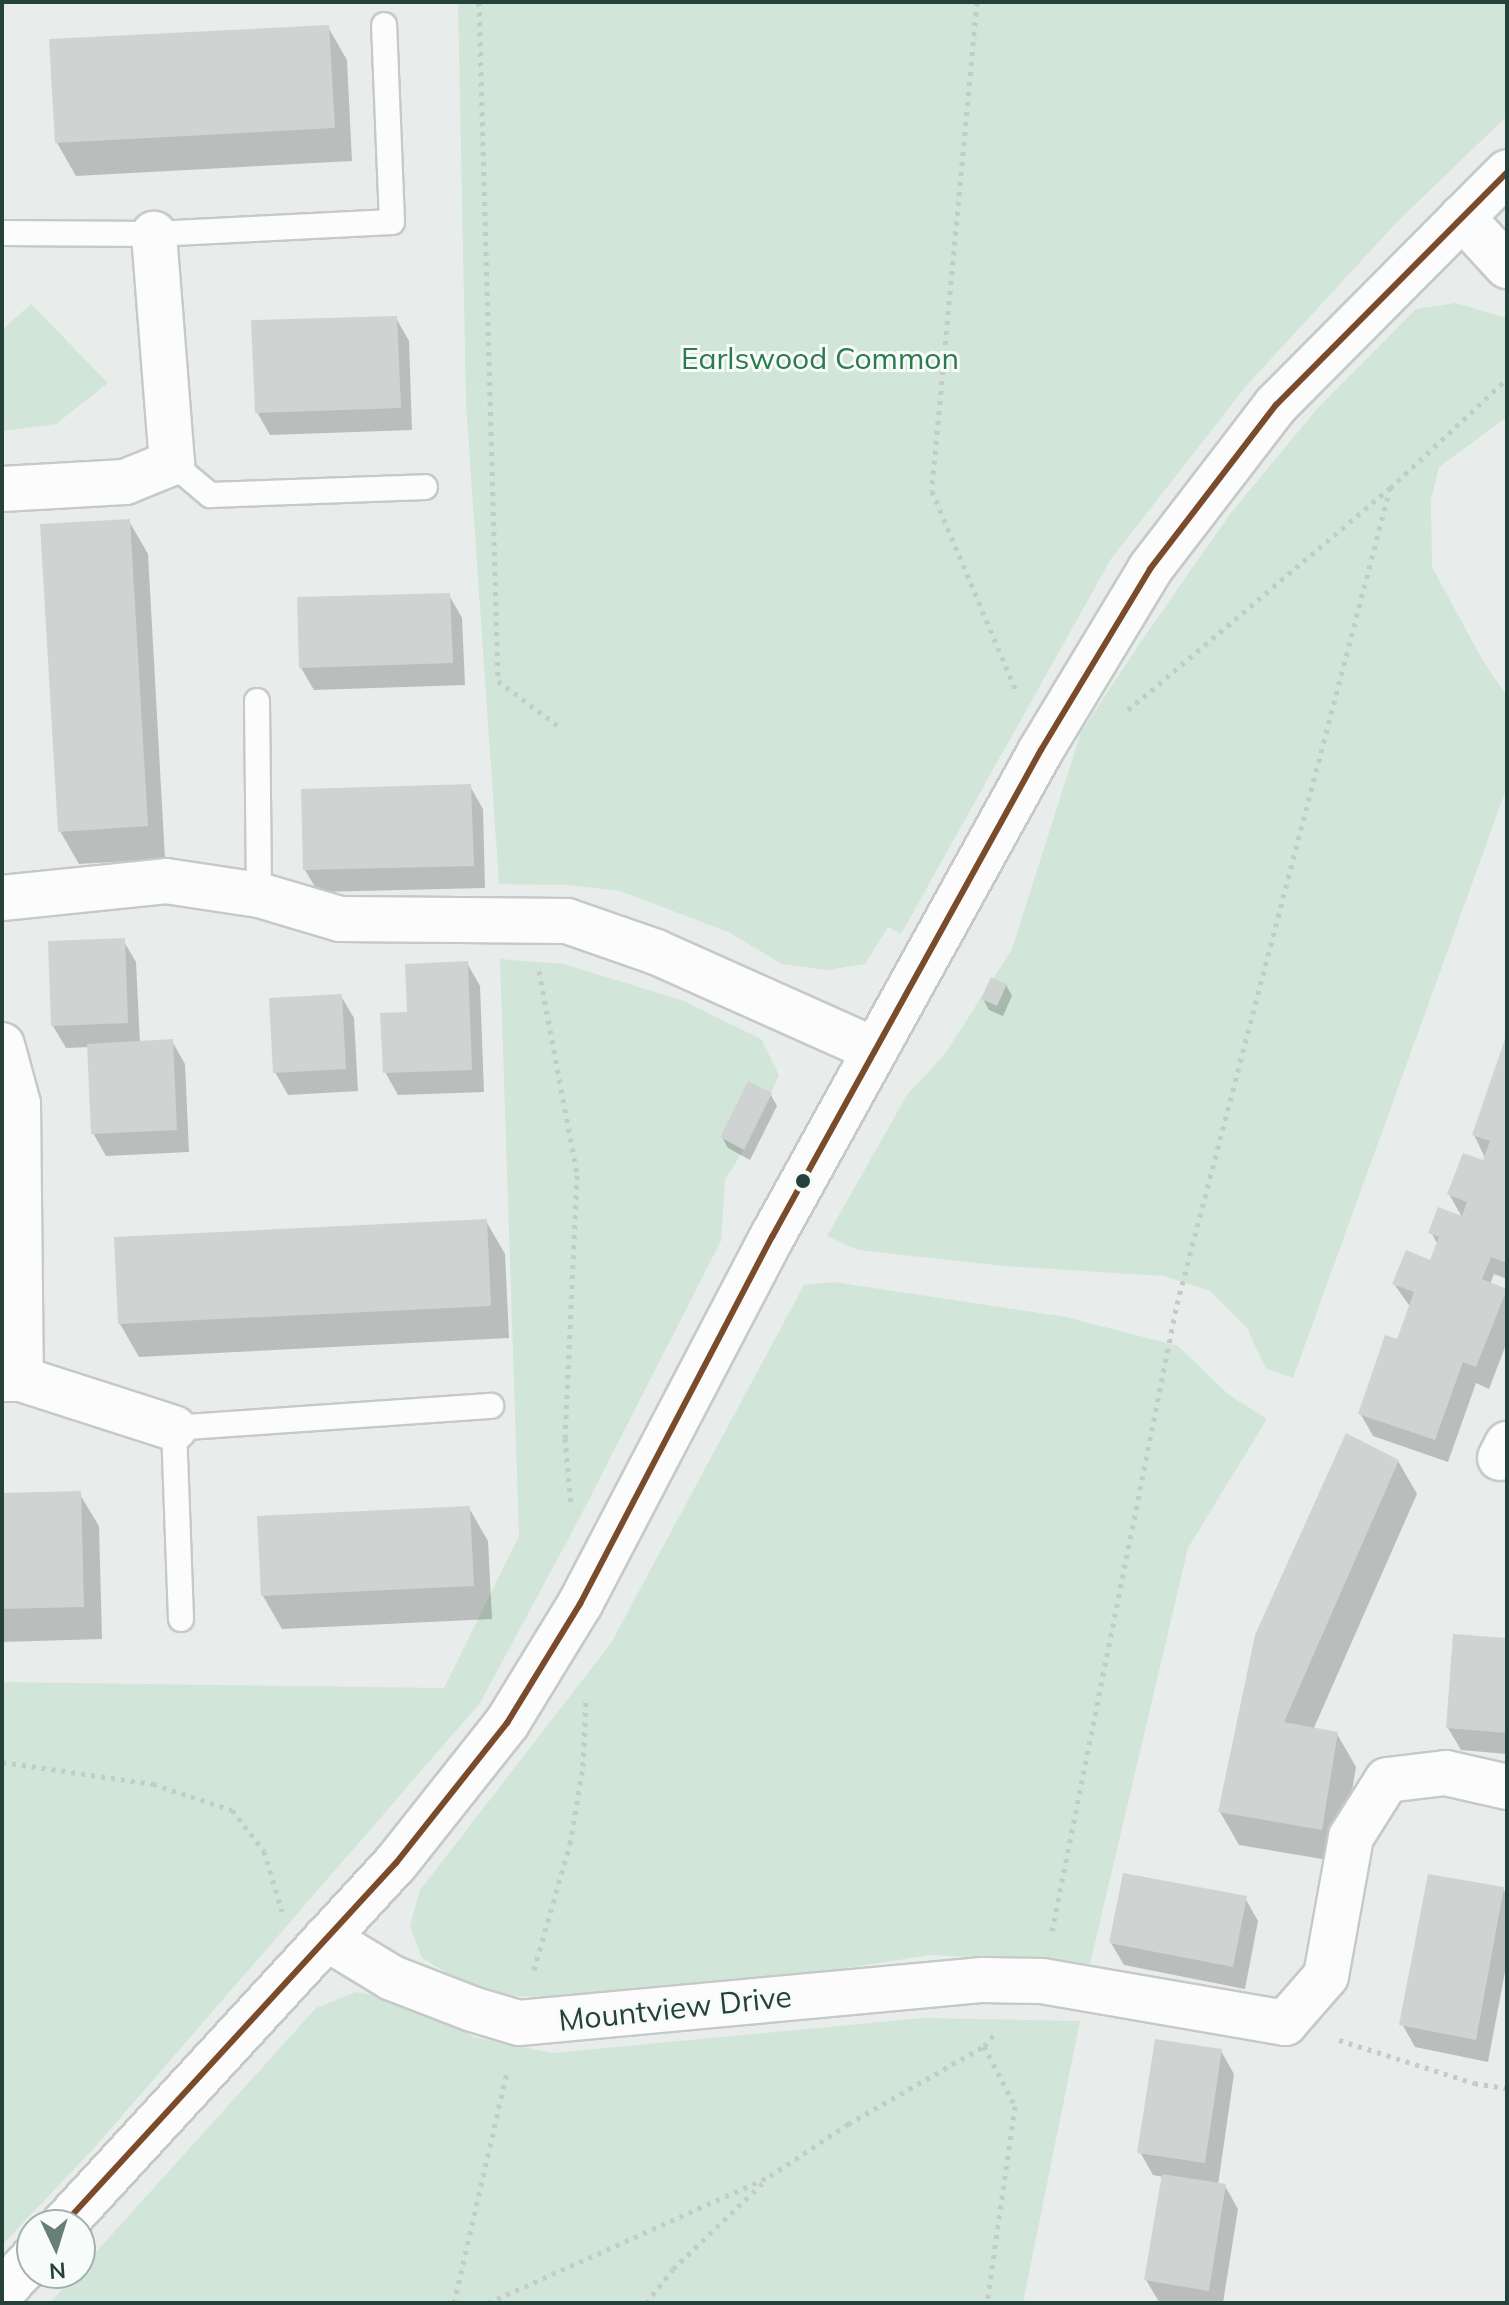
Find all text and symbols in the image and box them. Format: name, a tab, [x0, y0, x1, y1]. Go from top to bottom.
park label: Earlswood Common	[681, 340, 959, 376]
unlabelled marker	[795, 1173, 811, 1189]
street label: Mountview Drive	[557, 1978, 793, 2038]
north arrow	[16, 2209, 96, 2289]
text: N	[48, 2256, 67, 2285]

